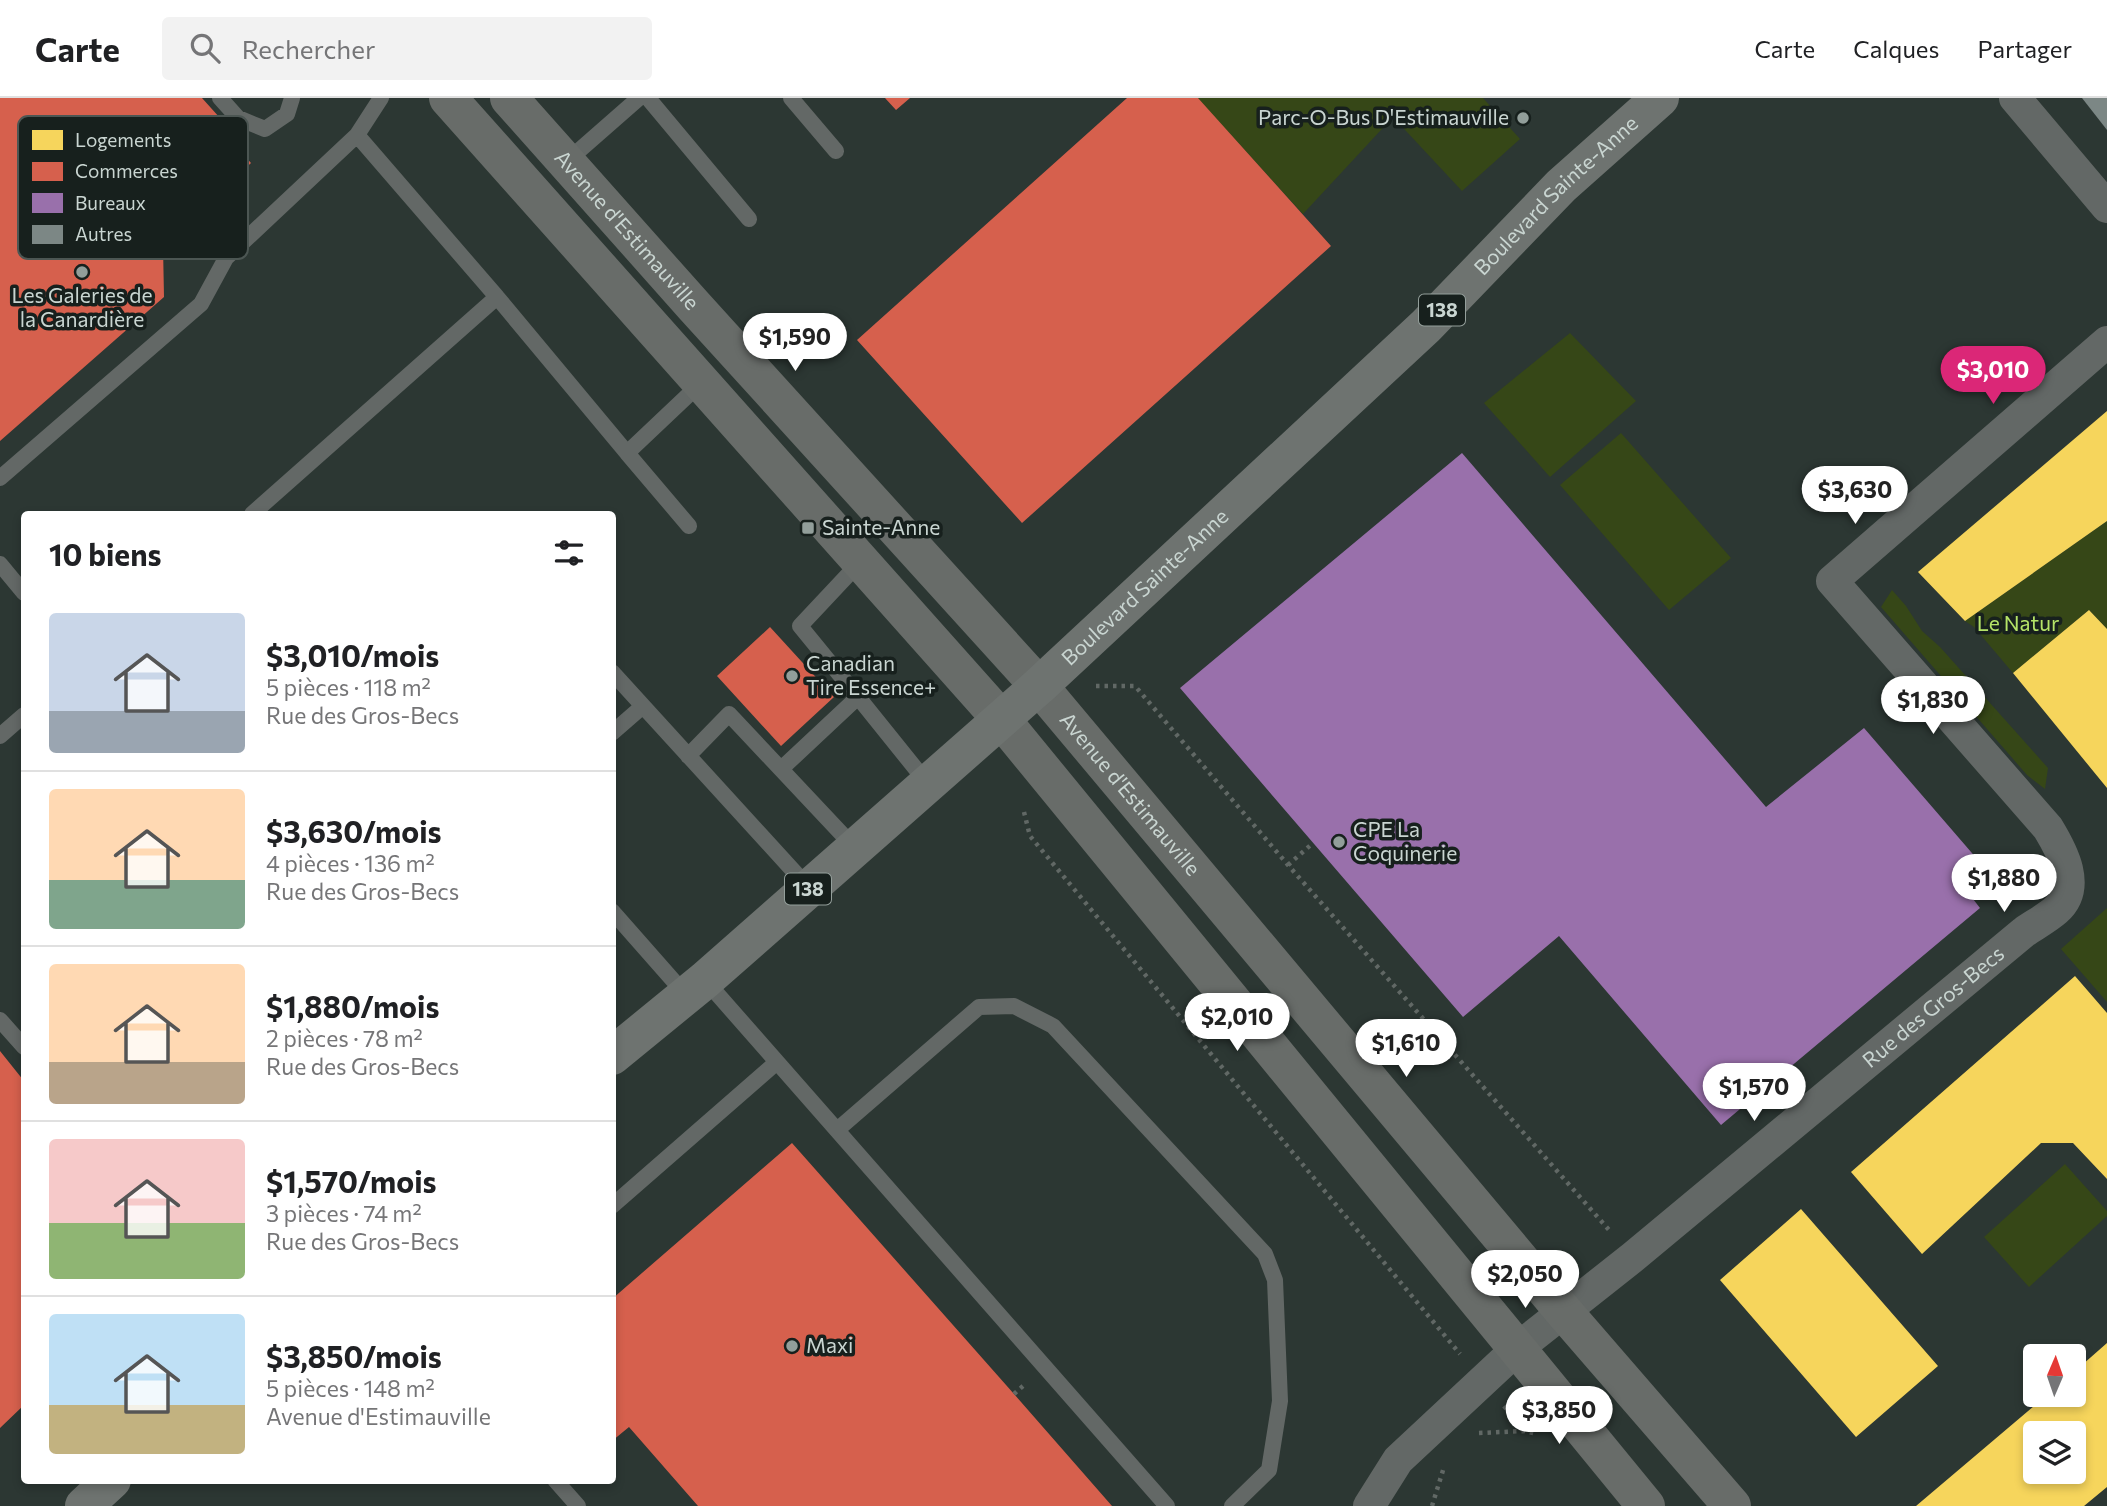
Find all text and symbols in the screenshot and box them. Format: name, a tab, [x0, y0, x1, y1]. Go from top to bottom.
search box	[162, 17, 652, 80]
text: Carte	[35, 28, 120, 69]
icon: search	[186, 29, 224, 67]
text: Rechercher	[242, 33, 375, 64]
text: Carte	[1754, 34, 1815, 63]
text: Calques	[1853, 34, 1939, 63]
text: Partager	[1977, 34, 2072, 63]
place label: Parc-O-Bus D'Estimauville	[1258, 104, 1509, 129]
street label: Boulevard Sainte-Anne	[1468, 110, 1642, 279]
marker: Parc-O-Bus D'Estimauville	[1515, 110, 1531, 126]
legend	[18, 116, 248, 259]
text: Logements	[75, 128, 171, 151]
street label: Avenue d'Estimauville	[550, 144, 705, 314]
text: Commerces	[75, 159, 178, 182]
text: Bureaux	[75, 191, 146, 214]
text: Autres	[75, 222, 132, 245]
marker: Les Galeries de la Canardière	[74, 264, 90, 280]
place label: Les Galeries de la Canardière	[11, 282, 153, 331]
road number: 138	[1419, 294, 1465, 326]
pin: $1,590	[738, 314, 852, 373]
text: $1,590	[759, 322, 831, 350]
pin: $3,010	[1936, 346, 2050, 406]
text: $3,010	[1957, 355, 2029, 383]
pin: $3,630	[1798, 466, 1912, 526]
text: $3,630	[1818, 475, 1892, 503]
street label: Boulevard Sainte-Anne	[1056, 503, 1232, 670]
place label: Sainte-Anne	[822, 514, 940, 539]
marker: Sainte-Anne	[800, 520, 816, 536]
icon: filters	[550, 534, 588, 572]
text: 10 biens	[49, 535, 162, 572]
park label: Le Natur	[1977, 610, 2059, 635]
text: $3,010/mois	[266, 636, 439, 673]
icon: home	[105, 641, 189, 725]
place label: Canadian Tire Essence+	[806, 650, 936, 699]
marker: Canadian Tire Essence+	[784, 668, 800, 684]
text: 5 pièces · 118 m²	[266, 673, 431, 701]
pin: $1,830	[1876, 676, 1990, 736]
text: $1,830	[1897, 685, 1969, 713]
text: Rue des Gros-Becs	[266, 701, 459, 729]
street label: Avenue d'Estimauville	[1055, 707, 1207, 880]
text: $3,630/mois	[266, 812, 442, 849]
place label: CPE La Coquinerie	[1353, 816, 1457, 865]
icon: home	[105, 817, 189, 901]
marker: CPE La Coquinerie	[1331, 834, 1347, 850]
text: 4 pièces · 136 m²	[266, 849, 435, 877]
pin: $1,880	[1947, 854, 2061, 914]
text: $1,880	[1968, 863, 2040, 891]
road number: 138	[785, 874, 831, 904]
text: Rue des Gros-Becs	[266, 877, 459, 905]
street label: Rue des Gros-Becs	[1857, 940, 2008, 1072]
text: $1,880/mois	[266, 987, 439, 1024]
icon: home	[105, 992, 189, 1076]
pin: $2,010	[1180, 993, 1294, 1053]
text: $2,010	[1201, 1002, 1273, 1030]
pin: $1,610	[1349, 1020, 1463, 1079]
text: 2 pièces · 78 m²	[266, 1024, 423, 1052]
text: $1,610	[1372, 1028, 1440, 1056]
text: Rue des Gros-Becs	[266, 1052, 459, 1080]
pin: $1,570	[1697, 1063, 1811, 1123]
text: $1,570	[1719, 1072, 1789, 1100]
text: $1,570/mois	[266, 1162, 436, 1199]
icon: home	[105, 1167, 189, 1251]
text: 3 pièces · 74 m²	[266, 1199, 422, 1227]
text: Rue des Gros-Becs	[266, 1227, 459, 1255]
pin: $2,050	[1468, 1250, 1582, 1310]
text: $2,050	[1487, 1259, 1563, 1287]
place label: Maxi	[806, 1332, 853, 1357]
text: $3,850/mois	[266, 1337, 442, 1374]
marker: Maxi	[784, 1338, 800, 1354]
icon: home	[105, 1342, 189, 1426]
north arrow	[2023, 1344, 2086, 1407]
map controls	[2023, 1344, 2086, 1484]
text: 5 pièces · 148 m²	[266, 1374, 435, 1402]
pin: $3,850	[1502, 1386, 1616, 1446]
text: $3,850	[1522, 1395, 1596, 1423]
text: Avenue d'Estimauville	[266, 1402, 491, 1430]
button: layers	[2023, 1421, 2086, 1484]

